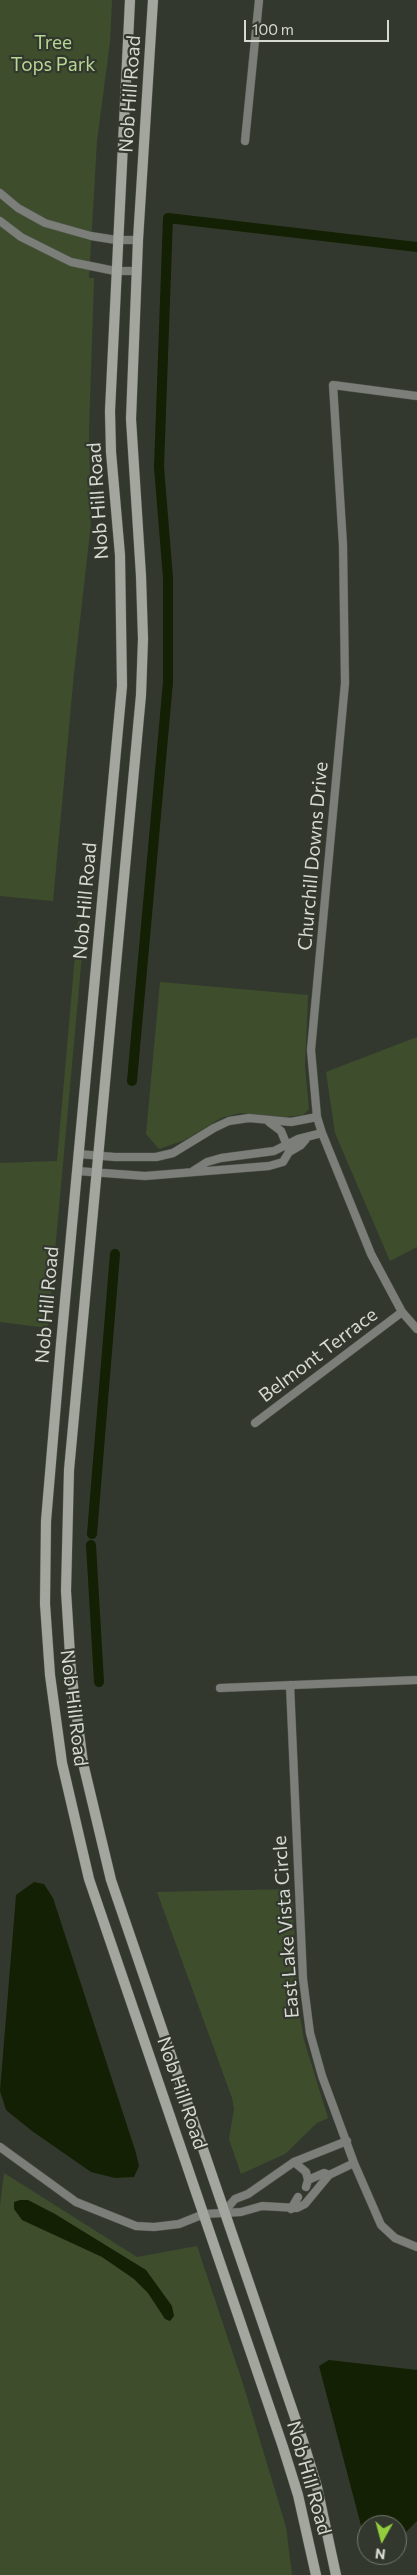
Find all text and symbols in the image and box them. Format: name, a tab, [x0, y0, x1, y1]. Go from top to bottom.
scale bar	[247, 10, 392, 42]
text: 100 m	[252, 20, 294, 38]
park label: Tree Tops Park	[10, 32, 96, 76]
street label: Nob Hill Road	[115, 35, 145, 153]
street label: Nob Hill Road	[83, 442, 113, 560]
street label: Churchill Downs Drive	[293, 761, 333, 951]
street label: Nob Hill Road	[69, 842, 101, 960]
street label: Nob Hill Road	[31, 1246, 63, 1364]
street label: Belmont Terrace	[254, 1303, 382, 1407]
street label: Nob Hill Road	[56, 1648, 92, 1768]
street label: East Lake Vista Circle	[268, 1835, 304, 2019]
street label: Nob Hill Road	[152, 2034, 212, 2152]
street label: Nob Hill Road	[282, 2418, 336, 2538]
north arrow	[357, 2515, 407, 2565]
text: N	[374, 2545, 386, 2563]

